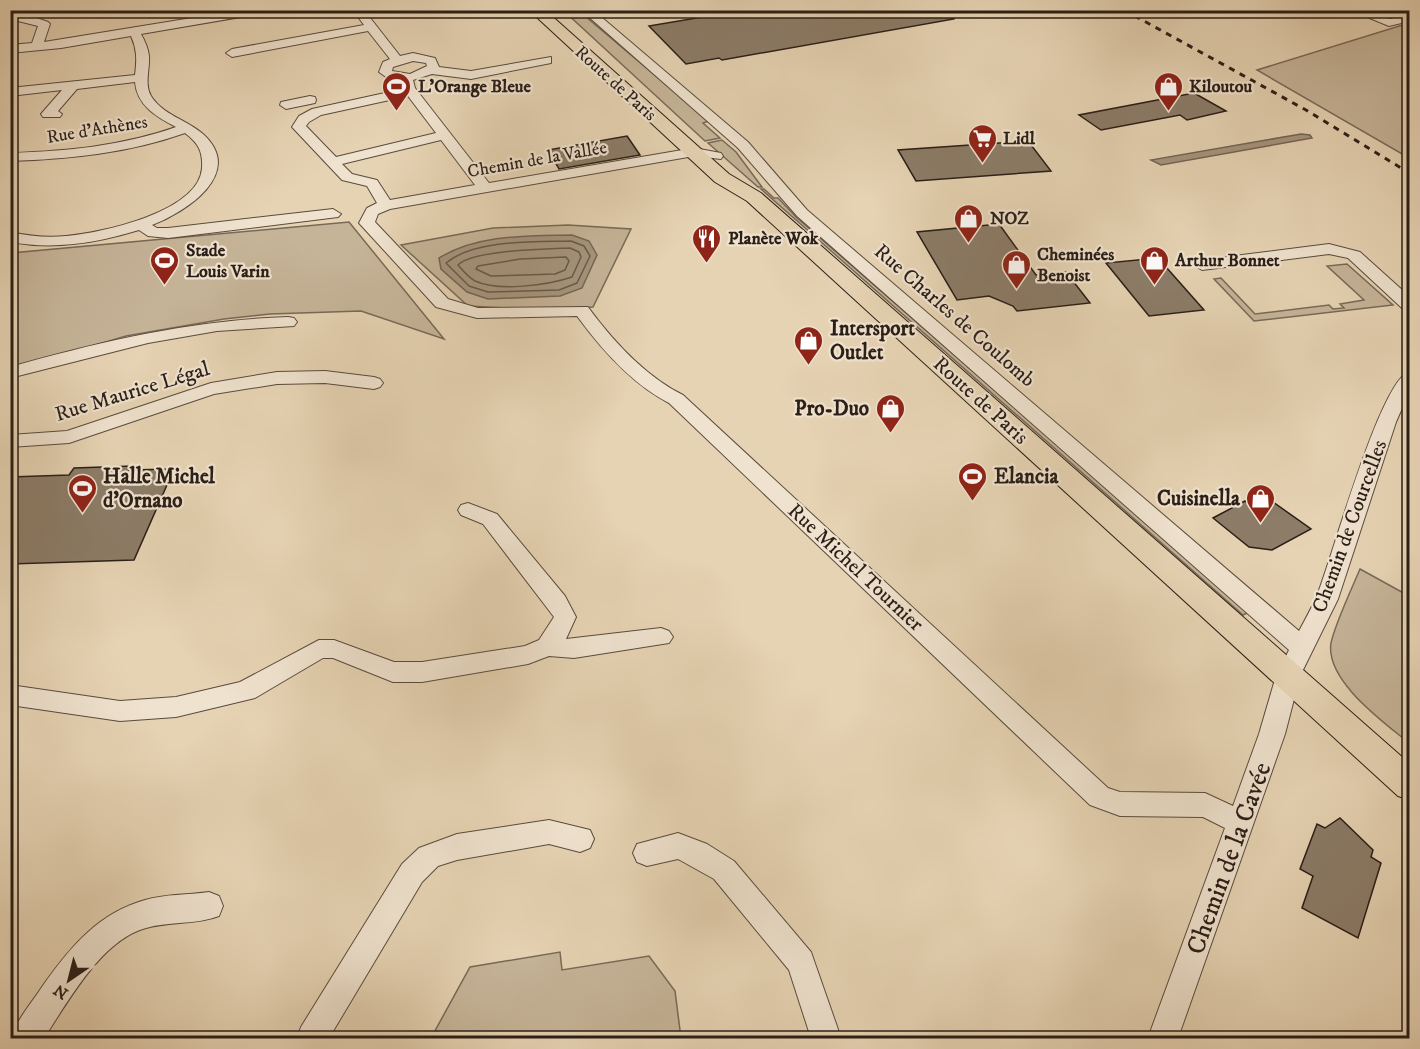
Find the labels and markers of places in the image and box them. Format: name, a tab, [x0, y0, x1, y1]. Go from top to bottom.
sports icon: L'Orange Bleue	[381, 70, 413, 112]
shop icon: Kiloutou	[1152, 70, 1184, 112]
place label: L'Orange Bleue	[418, 76, 532, 98]
place label: Kiloutou	[1189, 76, 1253, 98]
supermarket icon: Lidl	[966, 122, 998, 164]
place label: Lidl	[1003, 128, 1036, 150]
shop icon: NOZ	[953, 202, 985, 244]
place label: NOZ	[990, 208, 1029, 230]
restaurant icon: Planète Wok	[691, 222, 723, 264]
place label: Planète Wok	[728, 228, 820, 250]
place label: Stade Louis Varin	[186, 240, 270, 283]
sports icon: Stade Louis Varin	[149, 244, 181, 286]
place label: Cheminées Benoist	[1037, 244, 1114, 287]
shop icon: Arthur Bonnet	[1138, 244, 1170, 286]
shop icon: Cheminées Benoist	[1000, 248, 1032, 290]
place label: Arthur Bonnet	[1174, 250, 1280, 272]
place label: Intersport Outlet	[830, 316, 915, 366]
shop icon: Intersport Outlet	[793, 324, 825, 366]
shop icon: Pro-Duo	[874, 392, 906, 434]
place label: Pro-Duo	[794, 396, 869, 422]
sports icon: Elancia	[957, 460, 989, 502]
place label: Halle Michel d'Ornano	[103, 464, 216, 514]
place label: Elancia	[994, 464, 1059, 490]
sports icon: Halle Michel d'Ornano	[66, 472, 98, 514]
shop icon: Cuisinella	[1245, 482, 1277, 524]
place label: Cuisinella	[1157, 486, 1241, 512]

